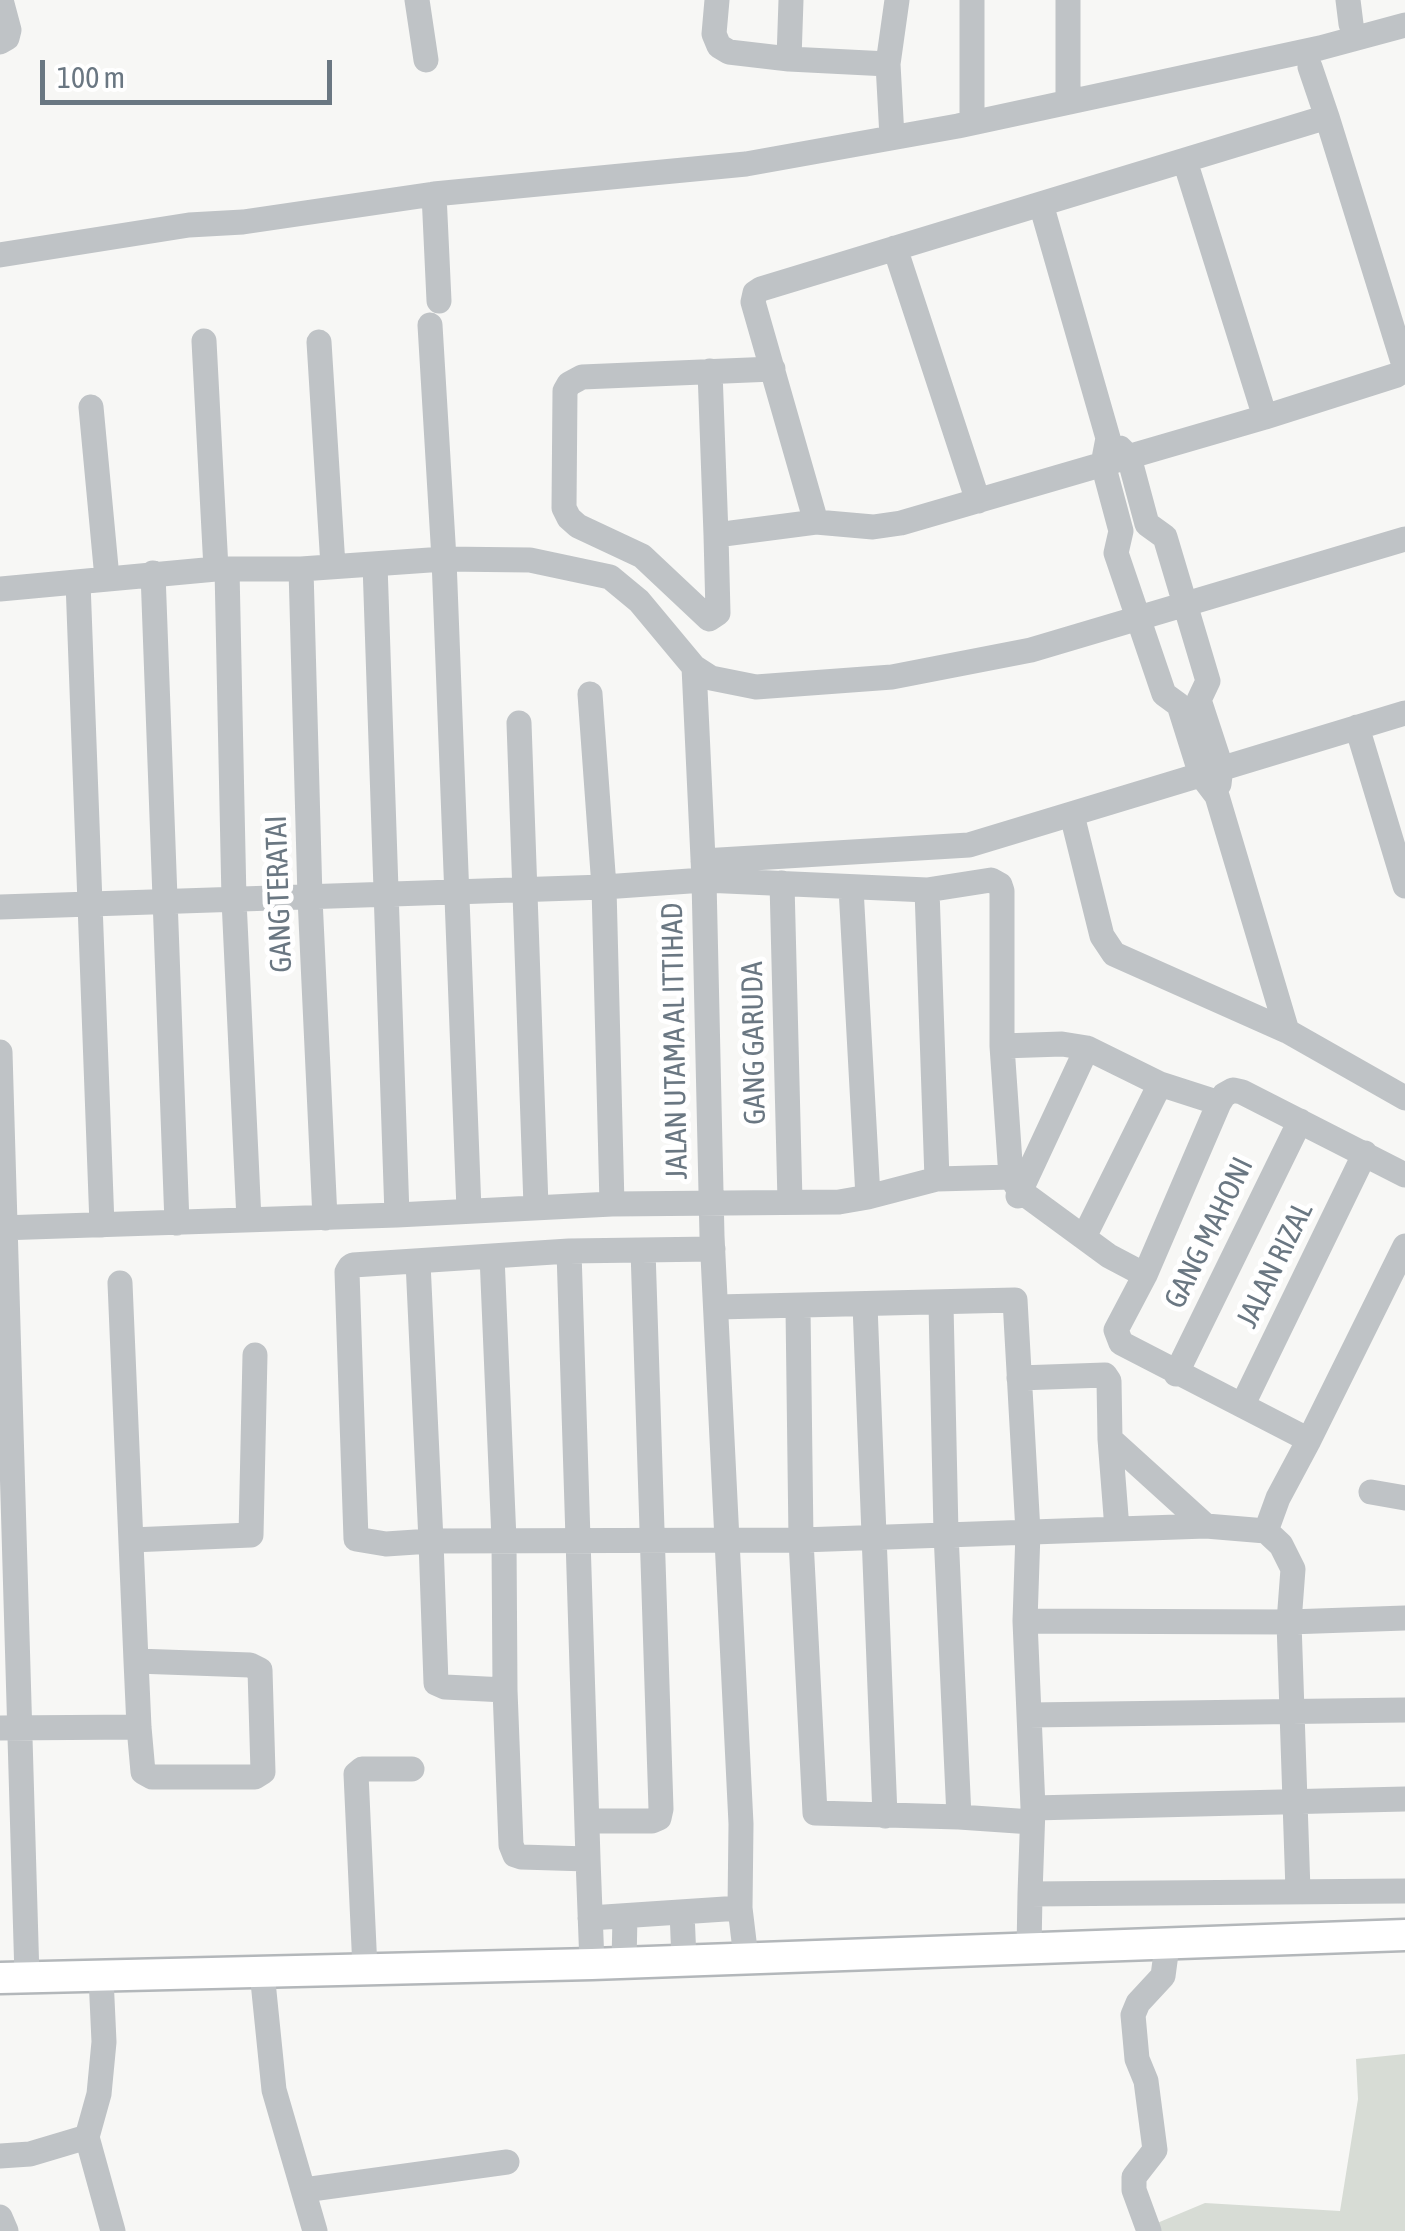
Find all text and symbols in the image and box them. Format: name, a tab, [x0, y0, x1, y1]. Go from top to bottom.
scale bar	[45, 40, 338, 102]
text: 100 m	[57, 60, 125, 94]
street label: GANG TERATAI	[258, 815, 300, 973]
street label: JALAN UTAMA AL ITTIHAD	[655, 902, 695, 1180]
street label: GANG GARUDA	[735, 961, 773, 1125]
street label: GANG MAHONI	[1157, 1152, 1261, 1314]
street label: JALAN RIZAL	[1229, 1196, 1321, 1334]

